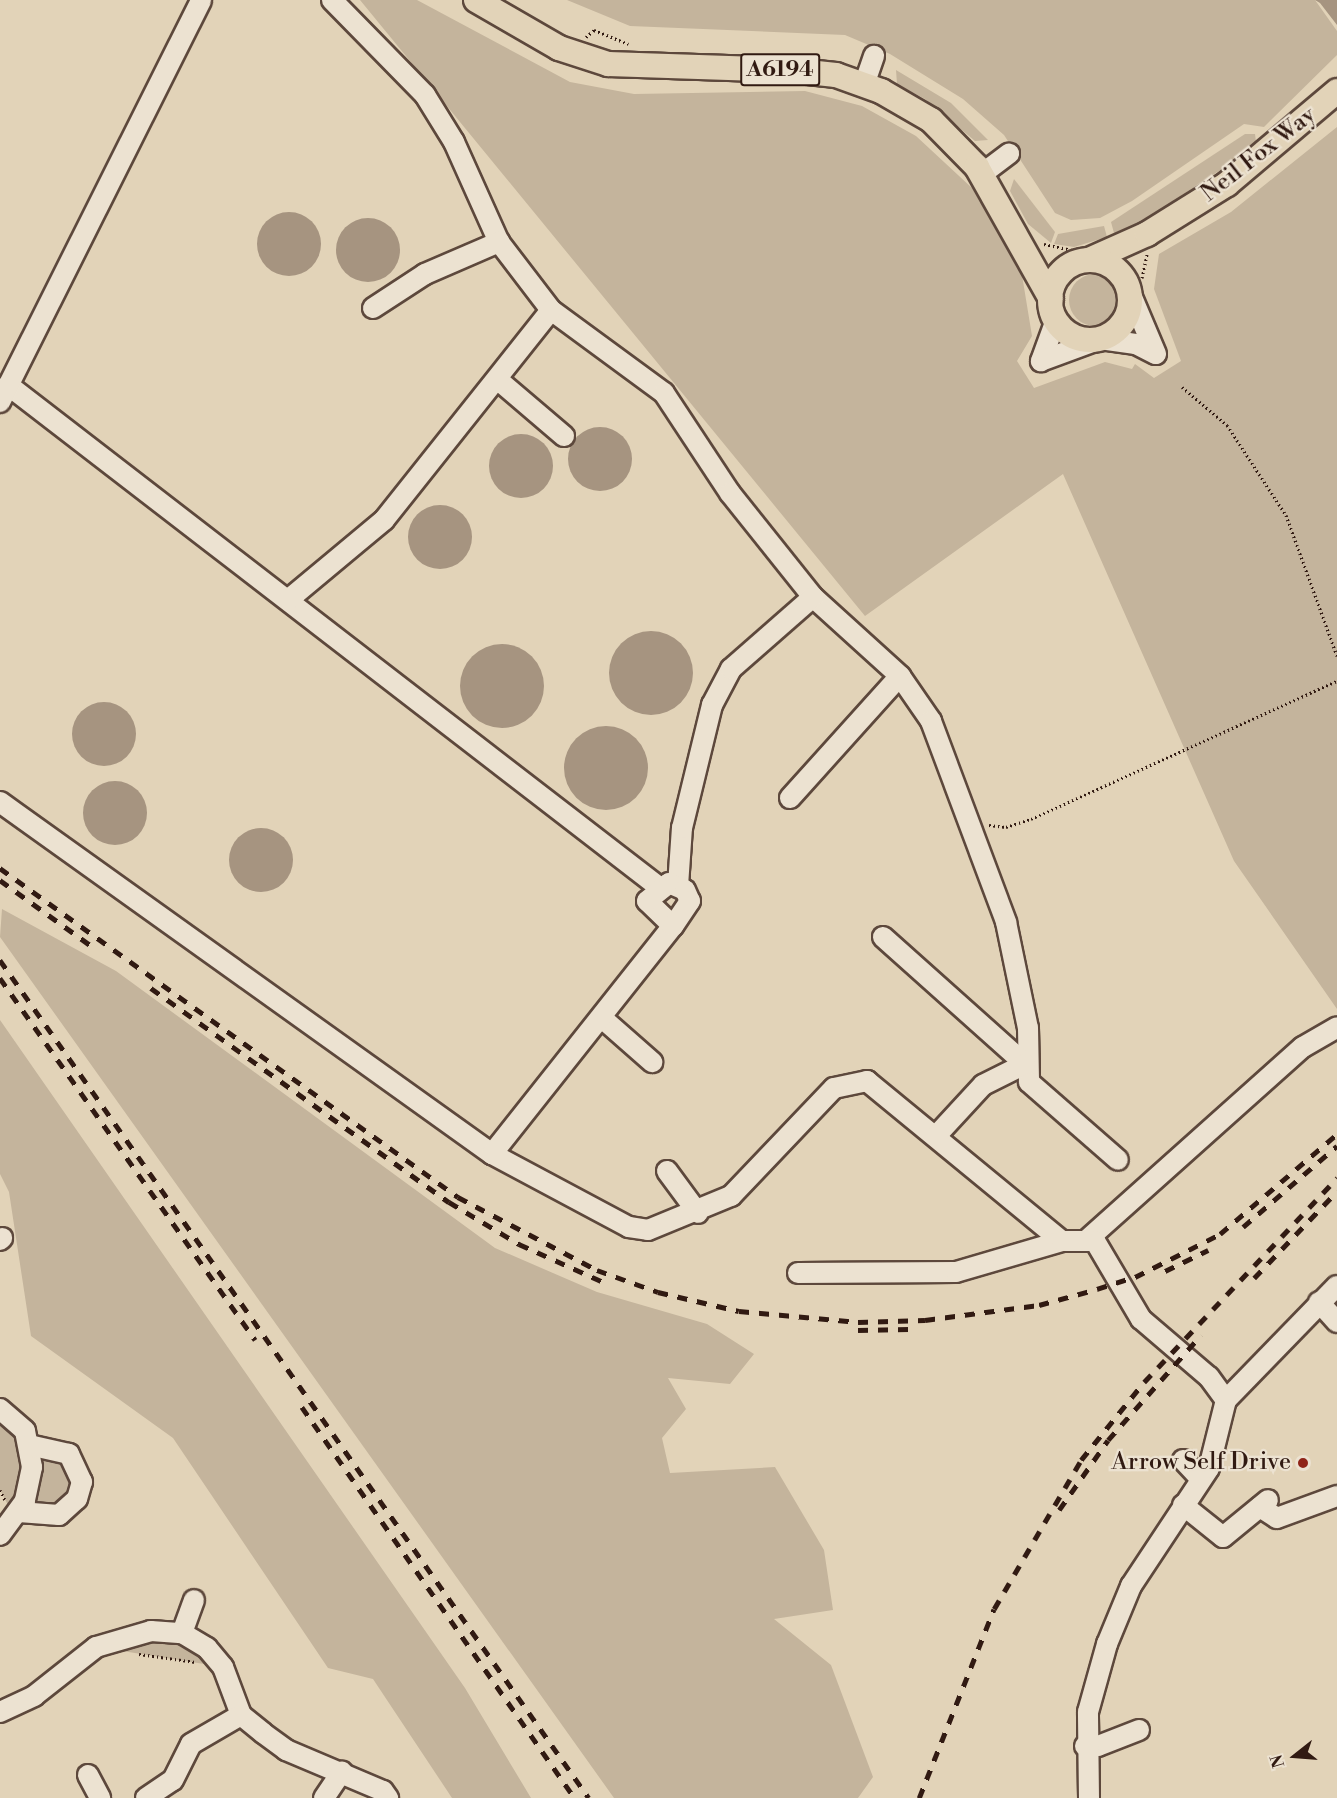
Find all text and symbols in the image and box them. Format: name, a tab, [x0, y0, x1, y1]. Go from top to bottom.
road number: A6194	[740, 51, 820, 89]
street label: Neil Fox Way	[1196, 101, 1322, 209]
place label: Arrow Self Drive	[1111, 1449, 1291, 1477]
marker: Arrow Self Drive	[1296, 1456, 1310, 1470]
north arrow	[1265, 1726, 1325, 1786]
text: N	[1266, 1752, 1289, 1770]

